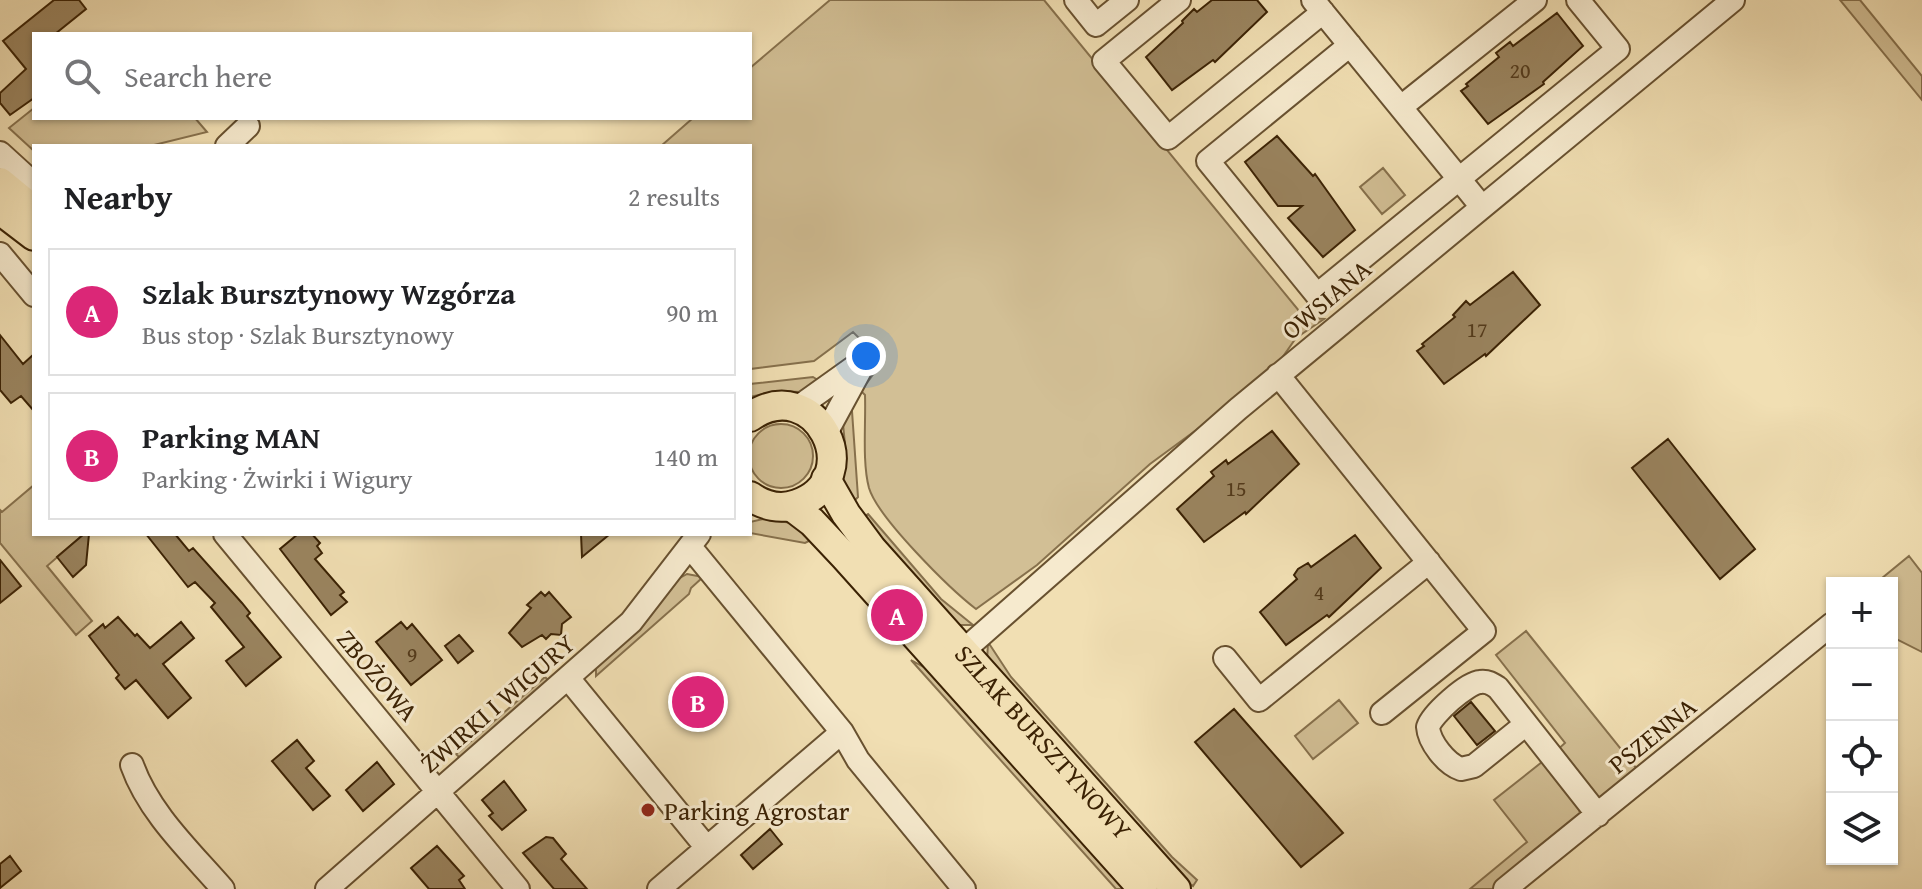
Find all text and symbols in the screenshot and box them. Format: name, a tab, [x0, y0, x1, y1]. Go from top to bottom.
search box	[32, 32, 752, 120]
icon: search	[60, 54, 104, 98]
text: Search here	[124, 54, 272, 98]
house number: 20	[1509, 54, 1531, 86]
text: Nearby	[64, 172, 173, 221]
text: 2 results	[628, 177, 720, 216]
street label: OWSIANA	[1272, 249, 1380, 348]
text: Szlak Bursztynowy Wzgórza	[142, 271, 516, 315]
text: A	[84, 293, 100, 332]
text: 90 m	[666, 293, 718, 332]
house number: 17	[1466, 313, 1488, 345]
text: Bus stop · Szlak Bursztynowy	[142, 315, 454, 354]
your location	[846, 336, 886, 376]
text: Parking MAN	[142, 415, 320, 459]
text: B	[84, 437, 100, 476]
text: 140 m	[653, 437, 718, 476]
text: Parking · Żwirki i Wigury	[142, 459, 412, 498]
house number: 15	[1225, 472, 1247, 504]
house number: 4	[1314, 576, 1324, 608]
map controls	[1826, 577, 1898, 865]
button: +	[1826, 577, 1898, 649]
pin: A	[871, 585, 923, 645]
street label: ZBOŻOWA	[328, 620, 428, 730]
street label: ŻWIRKI I WIGURY	[411, 624, 584, 782]
street label: SZLAK BURSZTYNOWY	[946, 635, 1142, 848]
house number: 9	[407, 638, 417, 670]
button: −	[1826, 649, 1898, 721]
pin: B	[672, 672, 724, 732]
street label: PSZENNA	[1600, 687, 1705, 783]
button: locate	[1826, 721, 1898, 793]
place label: Parking Agrostar	[664, 791, 850, 830]
button: layers	[1826, 793, 1898, 865]
marker: Parking Agrostar	[639, 801, 657, 819]

